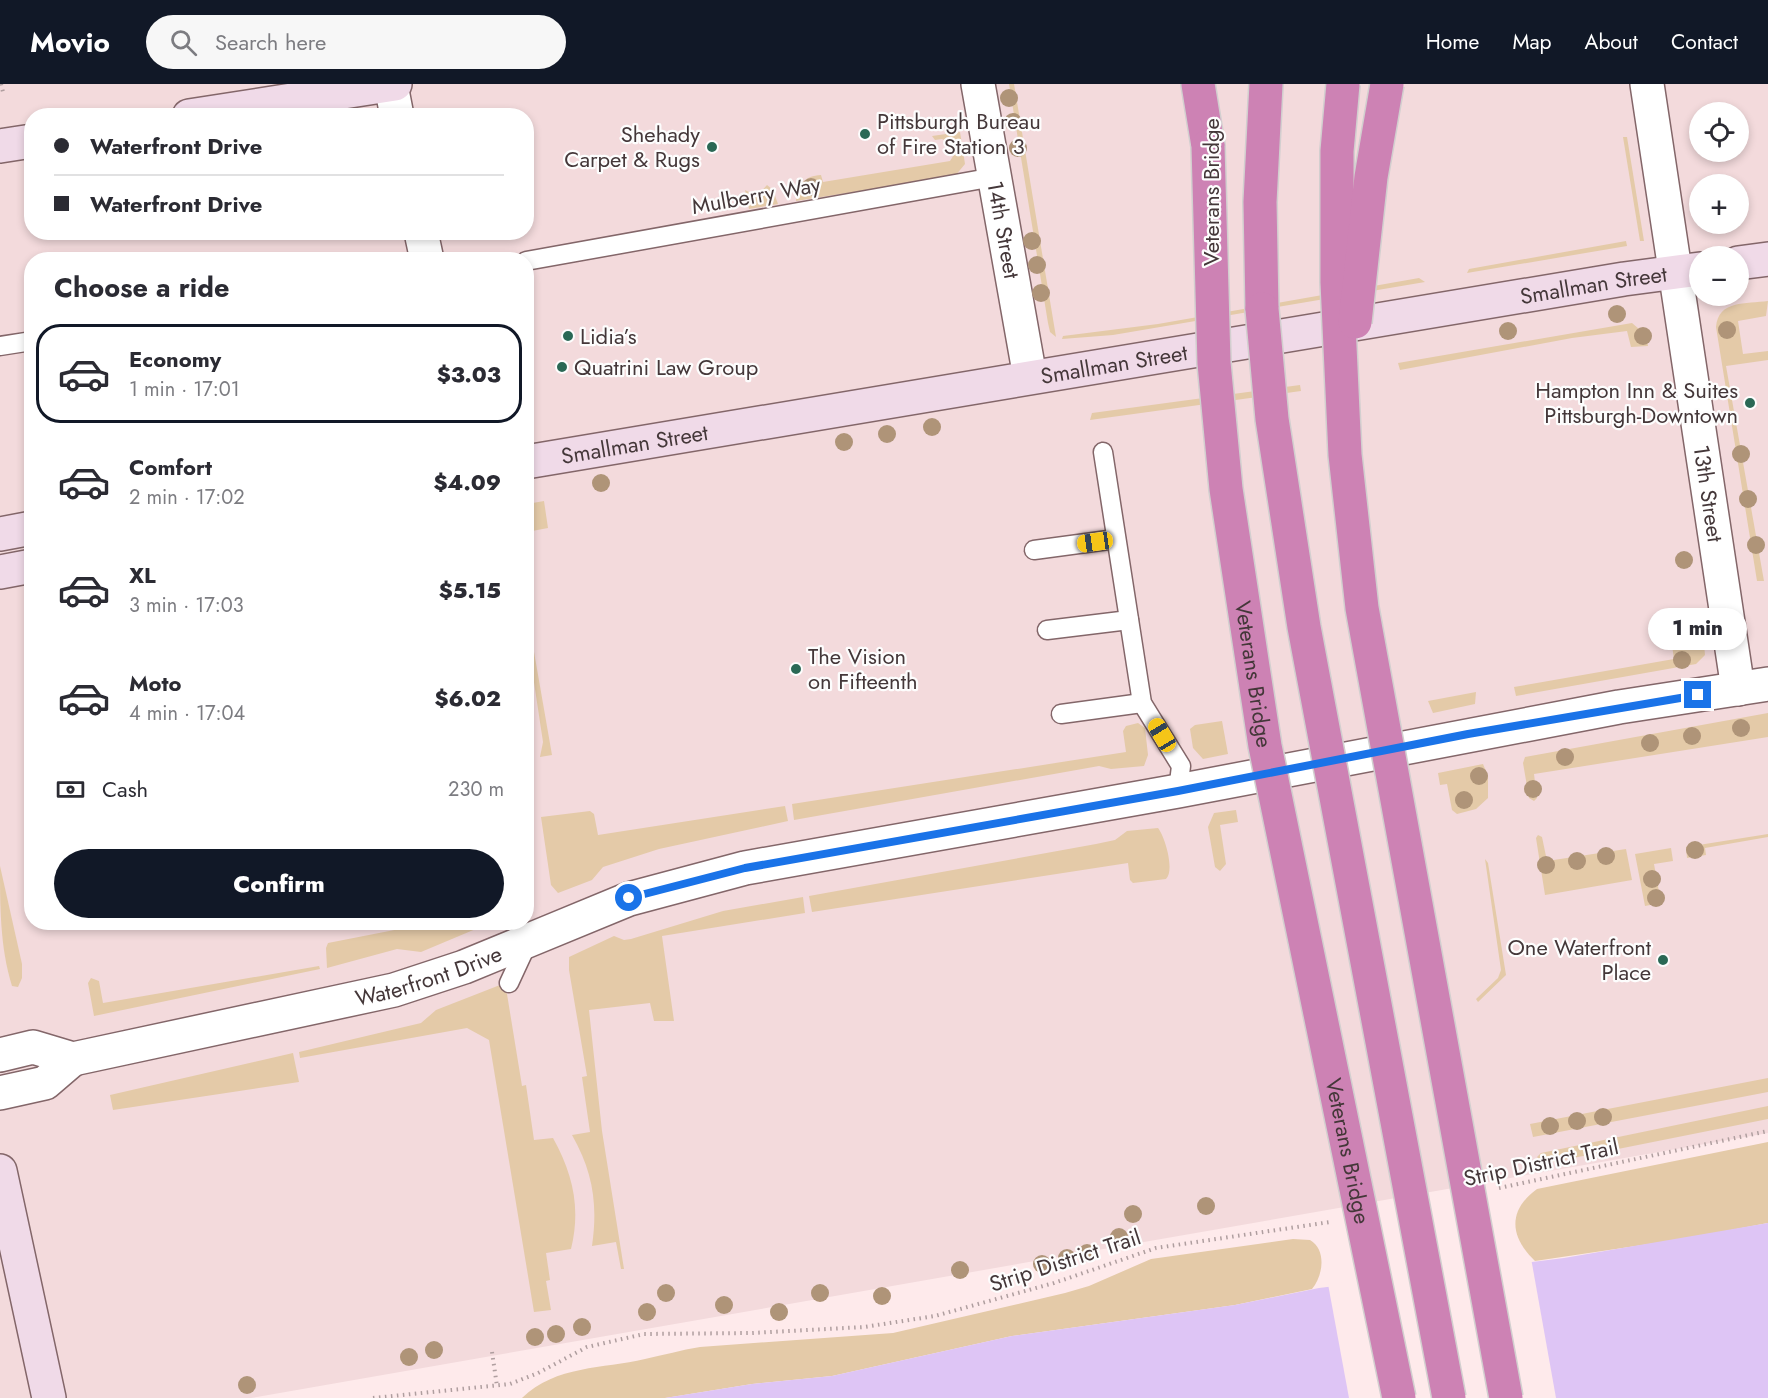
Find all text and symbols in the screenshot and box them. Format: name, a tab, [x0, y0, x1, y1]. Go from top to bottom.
search box	[146, 15, 566, 69]
text: Movio	[30, 22, 110, 63]
icon: search	[167, 26, 200, 59]
text: Search here	[215, 26, 326, 58]
text: Home	[1426, 27, 1479, 57]
text: Map	[1512, 27, 1552, 57]
text: About	[1585, 27, 1638, 57]
text: Contact	[1671, 27, 1738, 57]
map controls	[1689, 102, 1749, 306]
button: locate	[1689, 102, 1749, 162]
place label: Pittsburgh Bureau of Fire Station 3	[877, 105, 1041, 162]
place label: Shehady Carpet & Rugs	[564, 118, 700, 175]
street label: Veterans Bridge	[1195, 118, 1227, 266]
marker: Pittsburgh Bureau of Fire Station 3	[858, 127, 872, 141]
text: Waterfront Drive	[90, 130, 262, 162]
marker: Shehady Carpet & Rugs	[705, 140, 719, 154]
street label: Mulberry Way	[689, 168, 823, 222]
button: +	[1689, 174, 1749, 234]
street label: 14th Street	[979, 178, 1028, 282]
text: Waterfront Drive	[90, 188, 262, 220]
button: −	[1689, 246, 1749, 306]
street label: Smallman Street	[1517, 257, 1669, 312]
text: Choose a ride	[54, 268, 229, 307]
place label: Lidia’s	[580, 320, 637, 352]
marker: Lidia’s	[561, 329, 575, 343]
street label: Smallman Street	[1038, 336, 1190, 392]
text: Economy	[129, 343, 221, 375]
icon: car	[57, 347, 111, 401]
place label: Quatrini Law Group	[574, 351, 758, 383]
text: $3.03	[437, 358, 501, 390]
marker: Quatrini Law Group	[555, 360, 569, 374]
place label: Hampton Inn & Suites Pittsburgh-Downtown	[1535, 374, 1738, 431]
text: 1 min · 17:01	[129, 375, 240, 404]
marker: Hampton Inn & Suites Pittsburgh-Downtown	[1743, 396, 1757, 410]
street label: Smallman Street	[559, 416, 711, 472]
street label: 13th Street	[1685, 443, 1732, 545]
text: Comfort	[129, 451, 212, 483]
icon: car	[57, 455, 111, 509]
text: $4.09	[433, 466, 501, 498]
text: 2 min · 17:02	[129, 483, 245, 512]
car	[1076, 531, 1114, 553]
text: XL	[129, 559, 156, 591]
icon: car	[57, 563, 111, 617]
text: $5.15	[439, 574, 501, 606]
text: 3 min · 17:03	[129, 591, 244, 620]
street label: Veterans Bridge	[1227, 599, 1281, 750]
callout: 1 min	[1648, 608, 1748, 650]
text: 1 min	[1672, 614, 1723, 643]
place label: The Vision on Fifteenth	[808, 640, 918, 697]
marker: The Vision on Fifteenth	[789, 662, 803, 676]
text: Moto	[129, 667, 182, 699]
icon: car	[57, 671, 111, 725]
route end	[1684, 681, 1711, 708]
text: $6.02	[434, 682, 501, 714]
text: 4 min · 17:04	[129, 699, 245, 728]
car	[1145, 715, 1179, 755]
icon: cash	[54, 773, 87, 806]
text: Cash	[102, 773, 148, 805]
text: 230 m	[448, 775, 504, 804]
button: Confirm	[54, 849, 504, 918]
route start	[615, 884, 642, 911]
place label: One Waterfront Place	[1507, 931, 1652, 988]
street label: Waterfront Drive	[352, 937, 507, 1014]
marker: One Waterfront Place	[1656, 953, 1670, 967]
street label: Veterans Bridge	[1318, 1075, 1379, 1227]
street label: Strip District Trail	[1461, 1130, 1621, 1194]
street label: Strip District Trail	[985, 1220, 1145, 1300]

